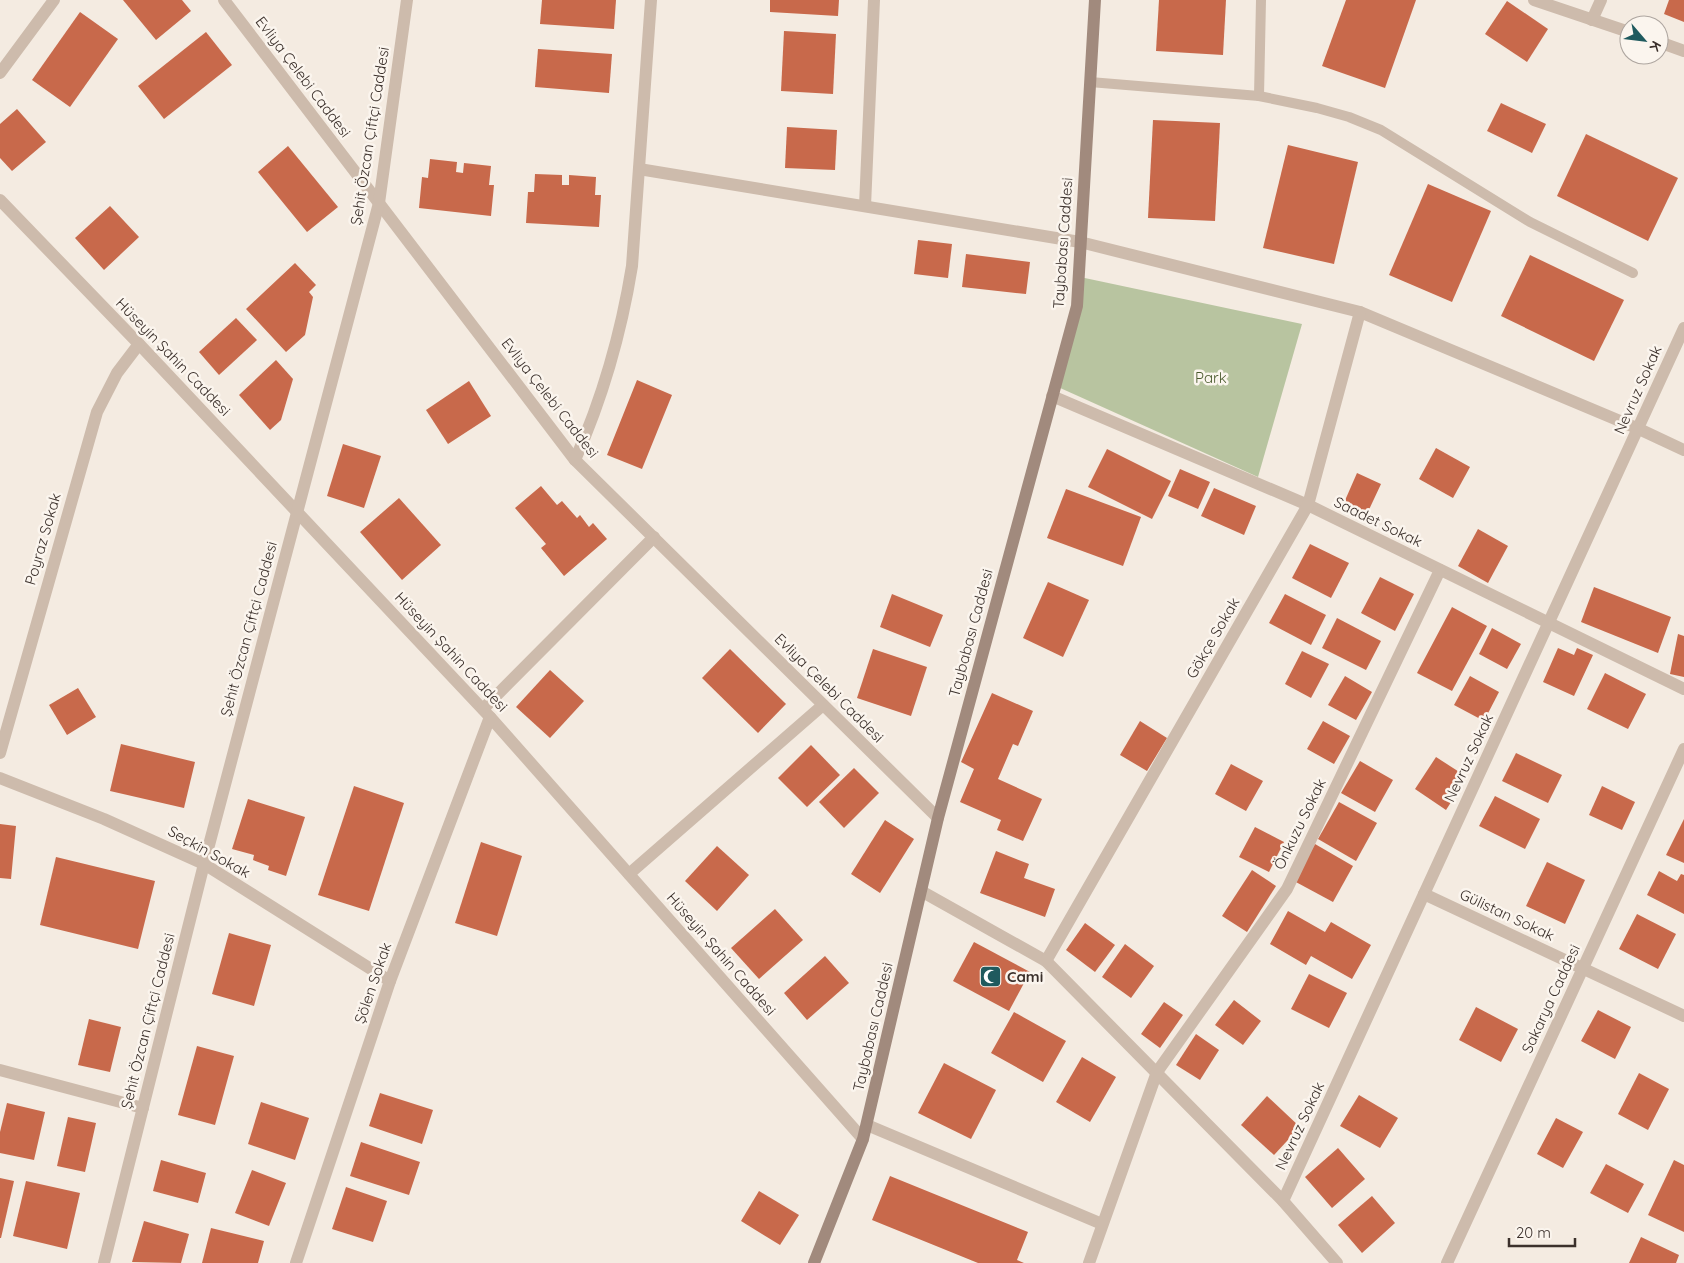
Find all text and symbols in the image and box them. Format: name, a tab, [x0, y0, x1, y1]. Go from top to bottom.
street label: Evliya Çelebi Caddesi	[252, 12, 355, 141]
north arrow	[1619, 15, 1669, 65]
text: K	[1645, 38, 1666, 54]
street label: Şehit Özcan Çiftçi Caddesi	[346, 45, 393, 226]
street label: Taybabası Caddesi	[1048, 177, 1077, 309]
street label: Hüseyin Şahin Caddesi	[112, 294, 235, 420]
street label: Evliya Çelebi Caddesi	[498, 334, 603, 461]
street label: Nevruz Sokak	[1609, 342, 1666, 437]
park label: Park	[1195, 368, 1227, 387]
street label: Poyraz Sokak	[20, 491, 65, 587]
street label: Saadet Sokak	[1331, 492, 1426, 551]
street label: Şehit Özcan Çiftçi Caddesi	[216, 539, 281, 718]
street label: Taybabası Caddesi	[944, 567, 997, 699]
street label: Hüseyin Şahin Caddesi	[391, 588, 512, 716]
street label: Gökçe Sokak	[1182, 594, 1243, 682]
street label: Evliya Çelebi Caddesi	[771, 629, 888, 746]
street label: Nevruz Sokak	[1440, 711, 1497, 805]
street label: Önkuzu Sokak	[1269, 775, 1330, 872]
street label: Seçkin Sokak	[165, 821, 254, 882]
street label: Gülistan Sokak	[1457, 884, 1558, 945]
street label: Hüseyin Şahin Caddesi	[663, 888, 780, 1019]
street label: Şehit Özcan Çiftçi Caddesi	[116, 931, 179, 1111]
street label: Şölen Sokak	[350, 940, 395, 1026]
street label: Sakarya Caddesi	[1517, 941, 1584, 1056]
street label: Taybabası Caddesi	[848, 961, 897, 1093]
mosque icon: Cami	[979, 965, 1003, 989]
place label: Cami	[1007, 967, 1043, 986]
street label: Nevruz Sokak	[1271, 1079, 1328, 1173]
scale bar	[1509, 1216, 1575, 1248]
text: 20 m	[1516, 1223, 1551, 1242]

